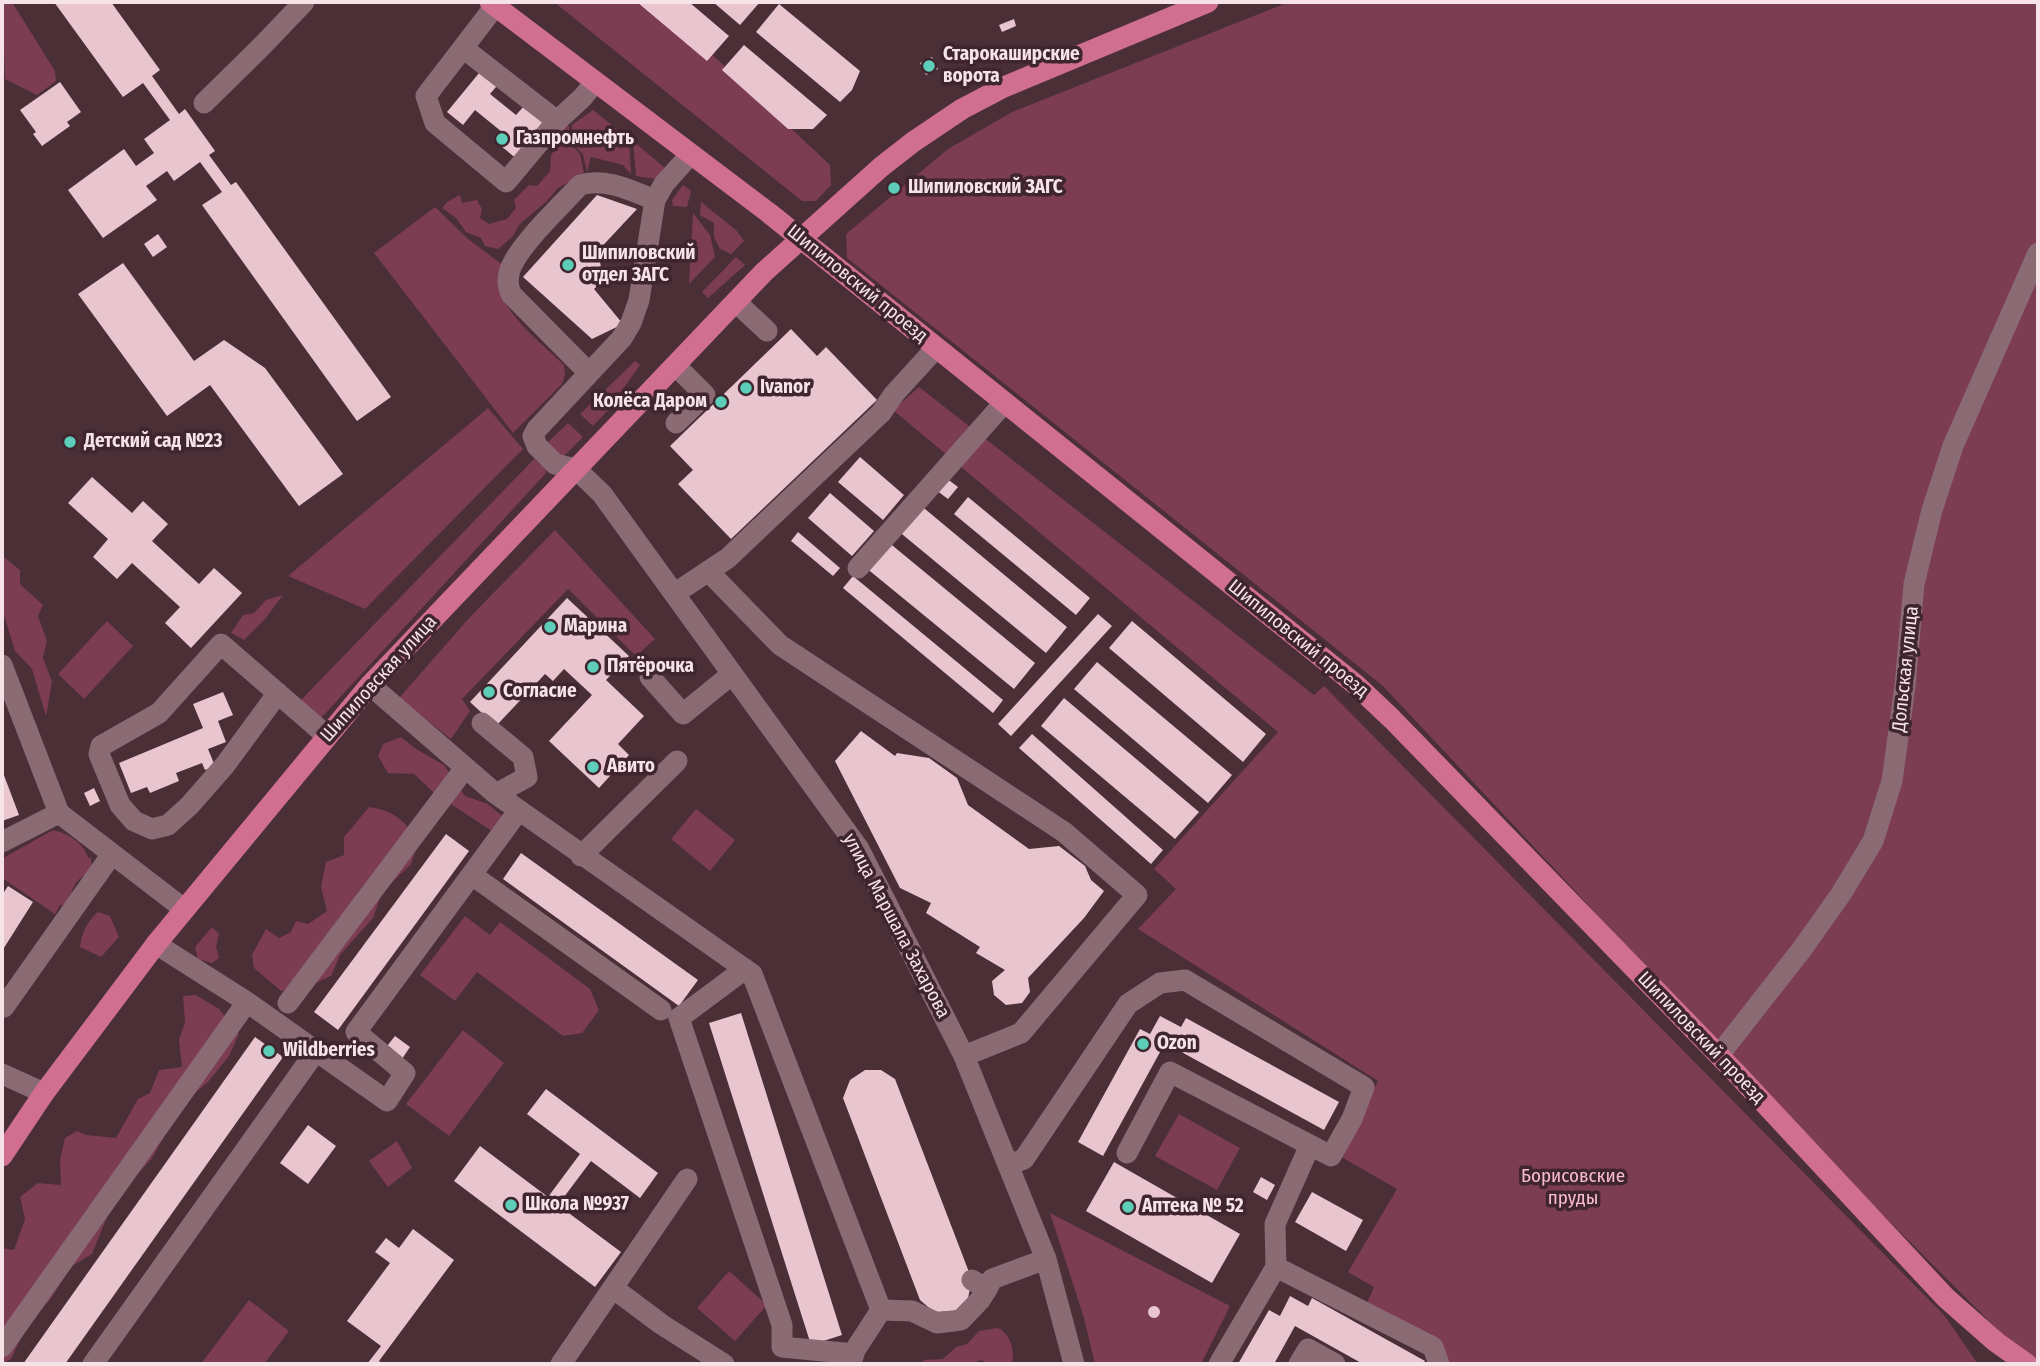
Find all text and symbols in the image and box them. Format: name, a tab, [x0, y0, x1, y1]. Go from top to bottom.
place label: Старокаширские ворота	[943, 44, 1080, 88]
marker: Старокаширские ворота	[921, 58, 937, 74]
place label: Газпромнефть	[516, 128, 634, 150]
marker: Газпромнефть	[494, 131, 510, 147]
place label: Шипиловский ЗАГС	[908, 177, 1063, 199]
marker: Шипиловский ЗАГС	[886, 180, 902, 196]
street label: Шипиловский проезд	[782, 220, 932, 348]
place label: Шипиловский отдел ЗАГС	[582, 243, 695, 287]
marker: Шипиловский отдел ЗАГС	[560, 257, 576, 273]
place label: Ivanor	[760, 377, 810, 399]
marker: Ivanor	[738, 380, 754, 396]
place label: Колёса Даром	[593, 391, 707, 413]
marker: Колёса Даром	[713, 394, 729, 410]
place label: Детский сад №23	[84, 431, 222, 453]
marker: Детский сад №23	[62, 434, 78, 450]
street label: Шипиловский проезд	[1223, 575, 1373, 703]
street label: Дольская улица	[1888, 605, 1924, 733]
street label: Шипиловская улица	[316, 611, 442, 747]
place label: Марина	[564, 616, 627, 638]
marker: Марина	[542, 619, 558, 635]
place label: Пятёрочка	[607, 656, 694, 678]
marker: Пятёрочка	[585, 659, 601, 675]
place label: Согласие	[503, 681, 577, 703]
marker: Согласие	[481, 684, 497, 700]
place label: Авито	[607, 756, 655, 778]
marker: Авито	[585, 759, 601, 775]
street label: улица Маршала Захарова	[838, 830, 954, 1022]
street label: Шипиловский проезд	[1632, 967, 1770, 1109]
place label: Ozon	[1157, 1033, 1197, 1055]
marker: Ozon	[1135, 1036, 1151, 1052]
place label: Wildberries	[283, 1040, 375, 1062]
marker: Wildberries	[261, 1043, 277, 1059]
park label: Борисовские пруды	[1521, 1166, 1625, 1210]
place label: Школа №937	[525, 1194, 629, 1216]
place label: Аптека № 52	[1142, 1196, 1244, 1218]
marker: Школа №937	[503, 1197, 519, 1213]
marker: Аптека № 52	[1120, 1199, 1136, 1215]

